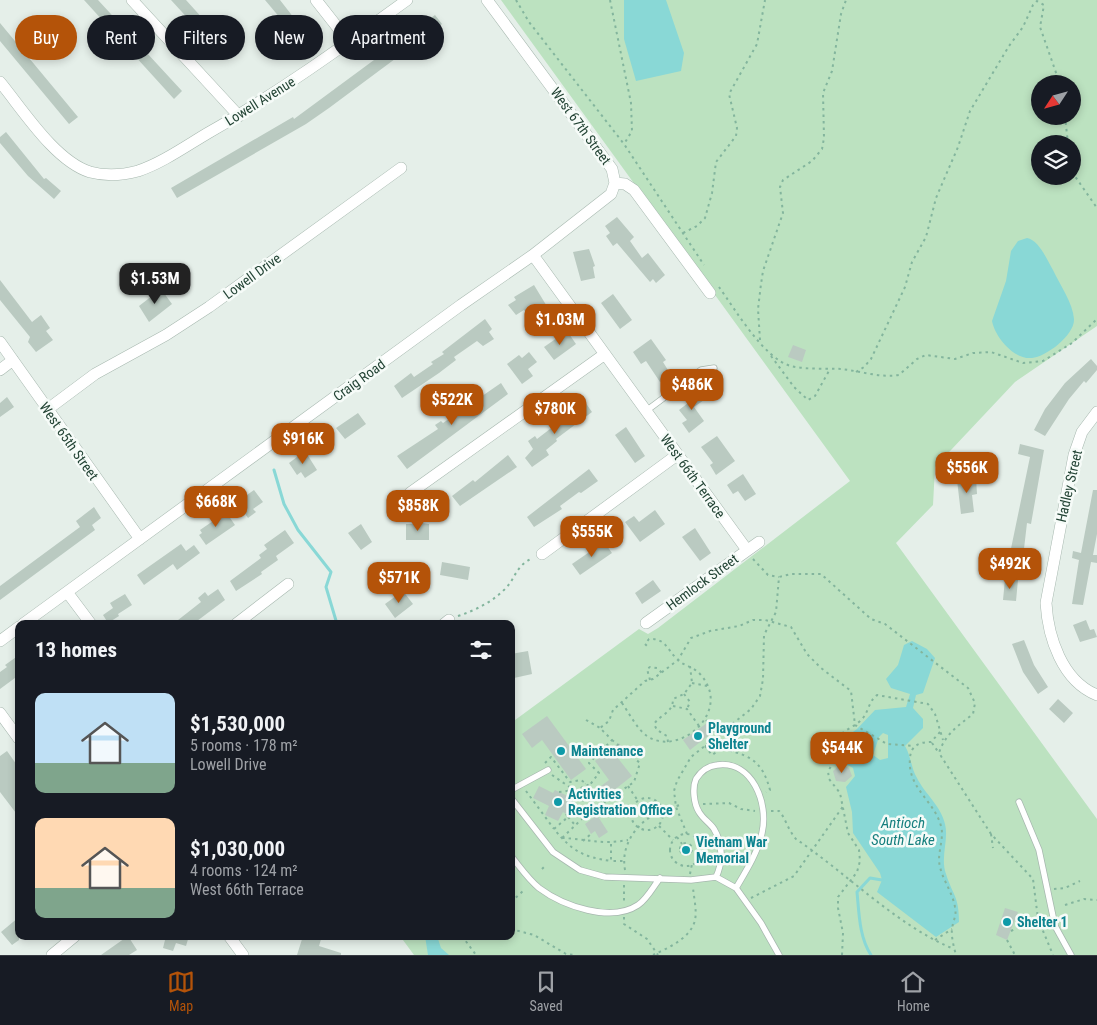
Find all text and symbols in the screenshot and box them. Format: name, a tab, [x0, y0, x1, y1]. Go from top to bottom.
chip: Buy	[15, 15, 77, 60]
chip: Rent	[87, 15, 155, 60]
chip: Filters	[165, 15, 245, 60]
chip: New	[255, 15, 323, 60]
chip: Apartment	[333, 15, 444, 60]
street label: Lowell Avenue	[222, 73, 298, 129]
north arrow	[1031, 75, 1081, 125]
map controls	[1031, 75, 1081, 185]
street label: West 67th Street	[548, 84, 614, 168]
button: layers	[1031, 135, 1081, 185]
street label: Lowell Drive	[220, 250, 284, 302]
pin: $1.53M	[114, 262, 196, 305]
text: $1.53M	[130, 269, 180, 288]
pin: $1.03M	[519, 304, 601, 346]
text: $1.03M	[535, 310, 585, 329]
street label: Craig Road	[330, 356, 388, 404]
pin: $486K	[657, 368, 727, 411]
text: $486K	[671, 375, 713, 394]
pin: $522K	[417, 384, 487, 426]
text: $522K	[431, 390, 473, 409]
pin: $780K	[520, 392, 590, 435]
street label: West 65th Street	[36, 399, 102, 483]
text: $780K	[534, 399, 576, 418]
pin: $916K	[268, 422, 338, 465]
text: $916K	[282, 429, 324, 448]
street label: West 66th Terrace	[657, 431, 729, 521]
street label: Hadley Street	[1053, 448, 1085, 524]
pin: $556K	[932, 452, 1002, 494]
text: $556K	[946, 458, 988, 477]
pin: $668K	[181, 486, 251, 528]
pin: $858K	[383, 490, 453, 532]
text: $668K	[195, 492, 237, 511]
text: $858K	[397, 496, 439, 515]
pin: $555K	[557, 516, 627, 558]
text: $555K	[571, 522, 613, 541]
pin: $492K	[975, 548, 1045, 590]
street label: Hemlock Street	[663, 551, 741, 613]
text: $492K	[989, 554, 1031, 573]
pin: $571K	[364, 562, 434, 604]
text: $571K	[378, 568, 420, 587]
icon: filters	[467, 636, 495, 664]
text: 13 homes	[35, 638, 117, 662]
text: $1,530,000	[190, 712, 285, 736]
icon: home	[75, 713, 135, 773]
place label: Playground Shelter	[708, 720, 771, 752]
marker: Playground Shelter	[692, 730, 704, 742]
pin: $544K	[807, 732, 877, 774]
text: 5 rooms · 178 m²	[190, 736, 298, 755]
text: $544K	[821, 738, 863, 757]
place label: Maintenance	[571, 743, 643, 759]
marker: Maintenance	[555, 745, 567, 757]
text: Lowell Drive	[190, 755, 266, 774]
place label: Activities Registration Office	[568, 786, 673, 818]
marker: Activities Registration Office	[552, 796, 564, 808]
water label: Antioch South Lake	[871, 814, 935, 849]
place label: Vietnam War Memorial	[696, 834, 768, 866]
text: $1,030,000	[190, 837, 285, 861]
icon: home	[75, 838, 135, 898]
marker: Vietnam War Memorial	[680, 844, 692, 856]
text: 4 rooms · 124 m²	[190, 861, 298, 880]
text: West 66th Terrace	[190, 880, 304, 899]
place label: Shelter 1	[1017, 914, 1068, 930]
marker: Shelter 1	[1001, 916, 1013, 928]
tab: Map	[167, 968, 195, 1014]
tab: Saved	[529, 968, 563, 1014]
tab: Home	[897, 968, 930, 1014]

